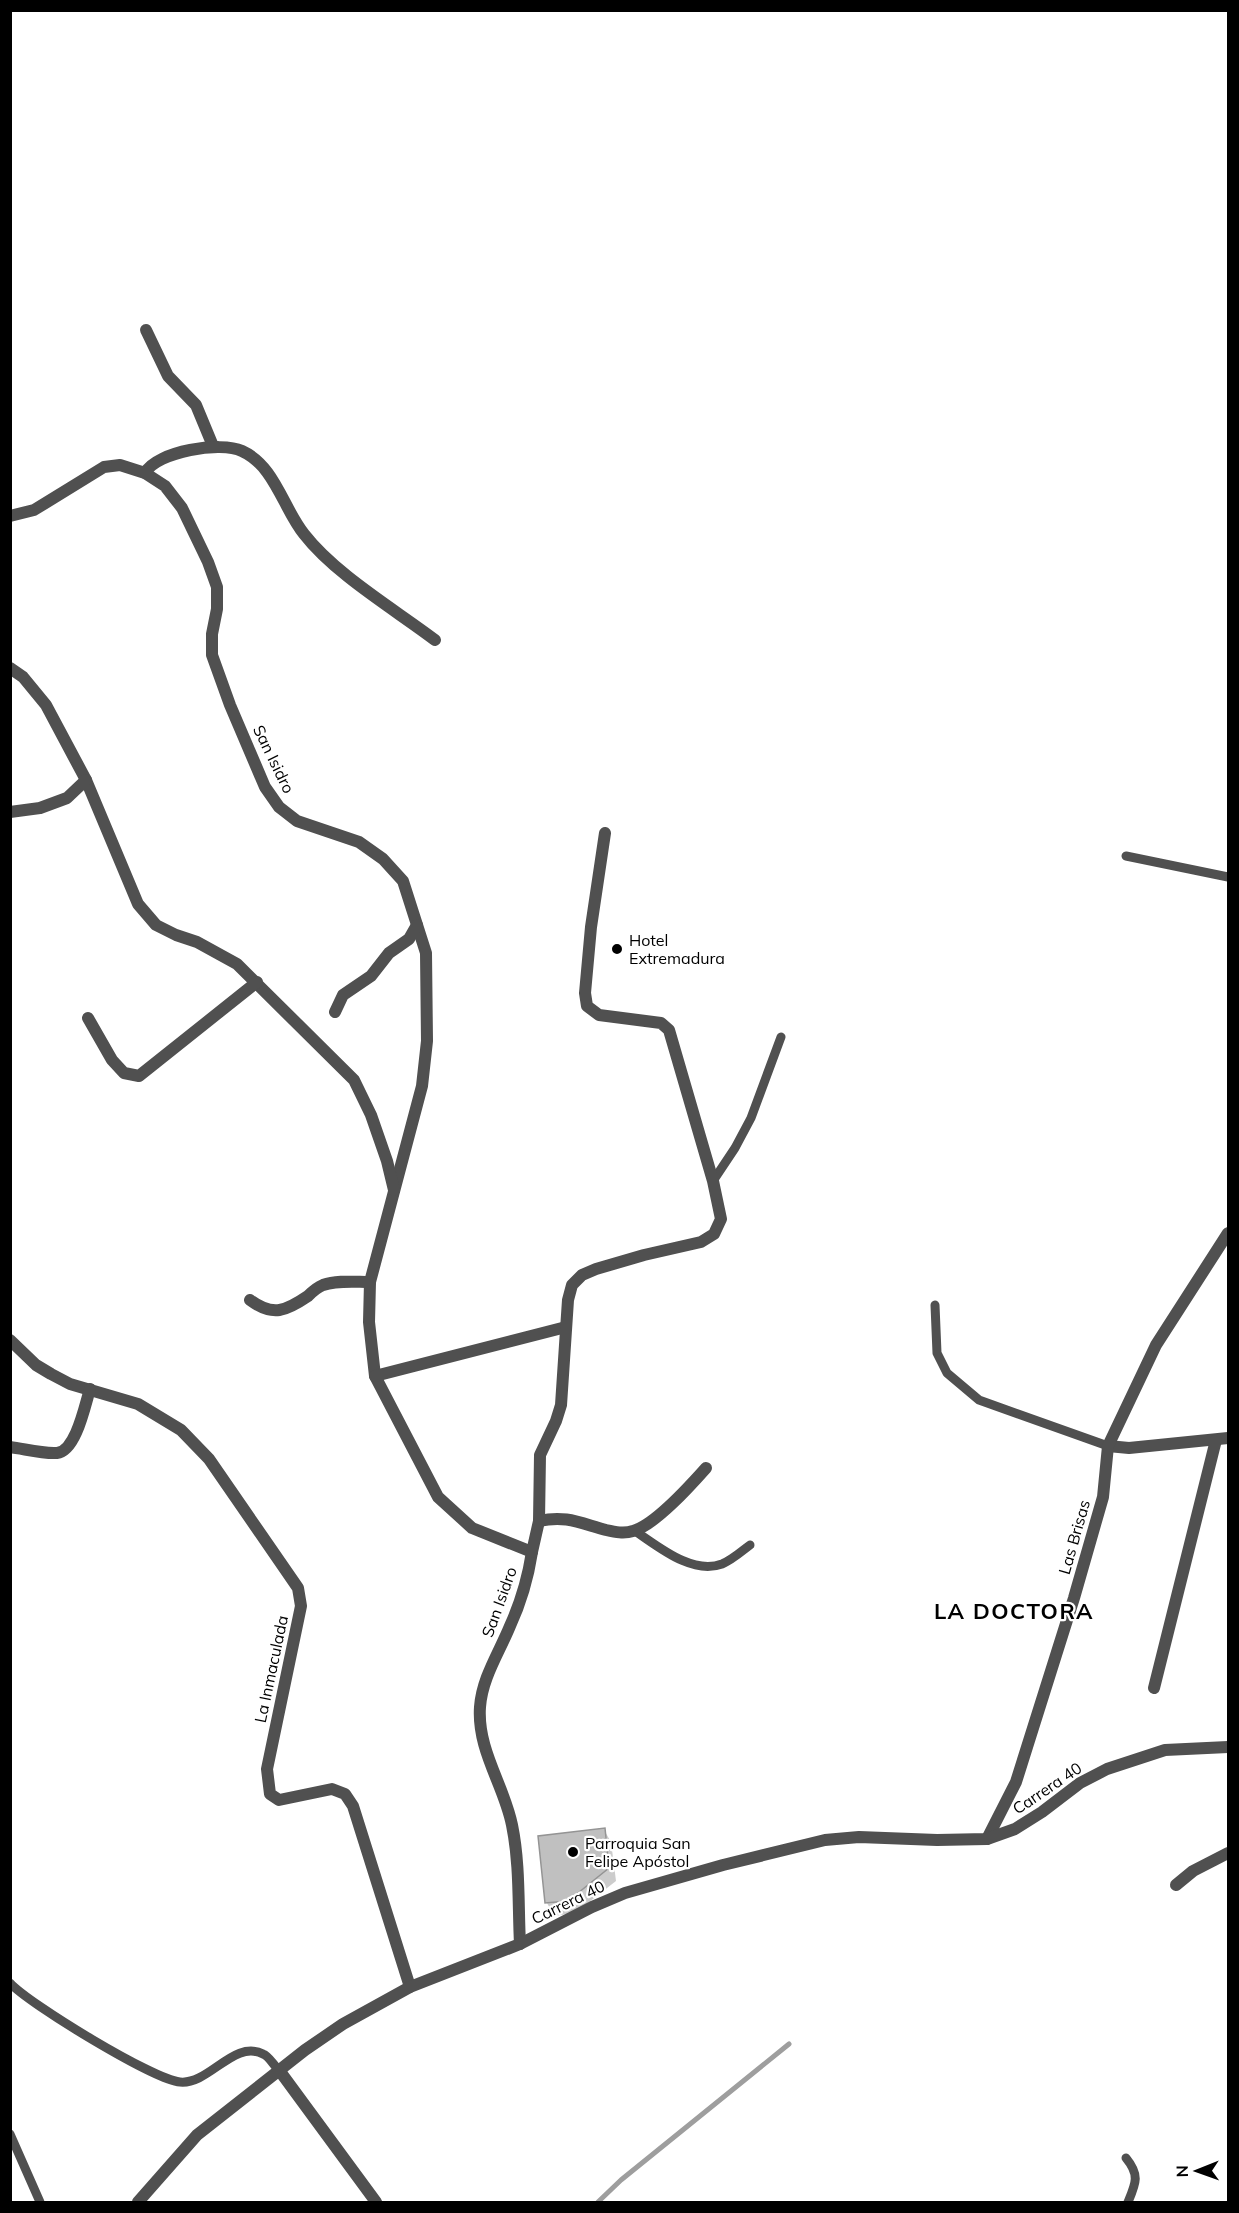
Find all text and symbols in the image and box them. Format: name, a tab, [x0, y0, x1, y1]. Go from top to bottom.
street label: San Isidro	[249, 722, 299, 796]
place label: Hotel Extremadura	[629, 930, 725, 968]
marker: Hotel Extremadura	[610, 942, 624, 956]
street label: Las Brisas	[1054, 1497, 1094, 1576]
street label: San Isidro	[477, 1564, 521, 1640]
district label: LA DOCTORA	[934, 1597, 1094, 1625]
street label: La Inmaculada	[250, 1613, 292, 1725]
street label: Carrera 40	[1009, 1758, 1085, 1818]
place label: Parroquia San Felipe Apóstol	[585, 1833, 691, 1871]
marker: Parroquia San Felipe Apóstol	[566, 1845, 580, 1859]
street label: Carrera 40	[528, 1876, 608, 1928]
north arrow	[1167, 2141, 1227, 2201]
text: N	[1172, 2165, 1192, 2177]

